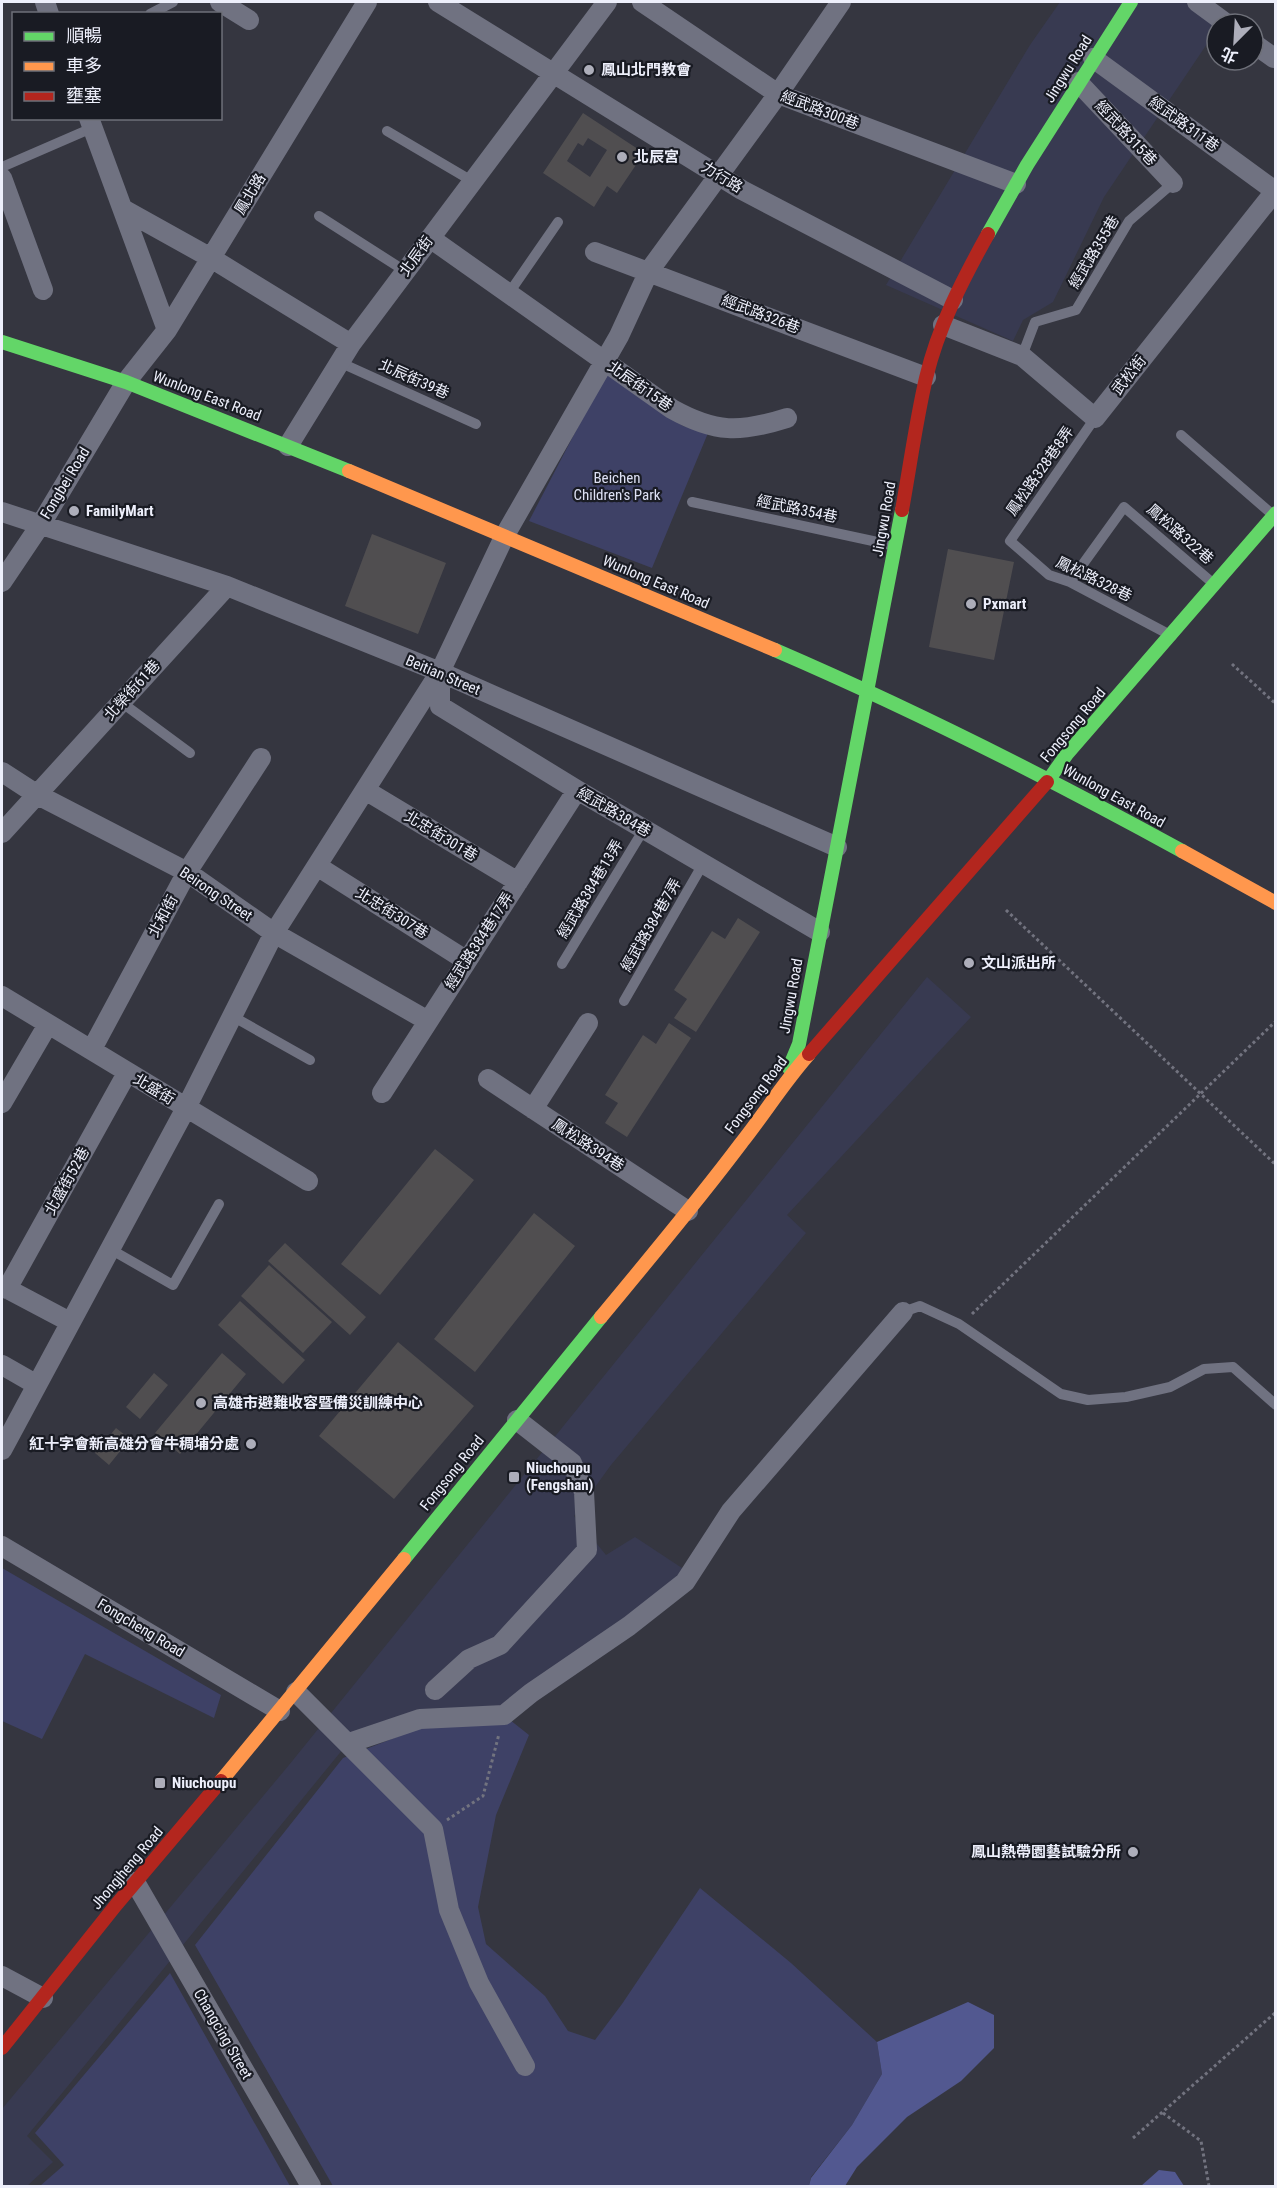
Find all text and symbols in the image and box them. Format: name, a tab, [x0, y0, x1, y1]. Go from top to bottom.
legend	[12, 12, 222, 120]
north arrow	[1205, 12, 1265, 72]
text: 順暢	[66, 25, 102, 46]
street label: Jingwu Road	[1040, 32, 1096, 106]
text: 北	[1218, 43, 1240, 67]
text: 車多	[66, 55, 102, 76]
place label: 鳳山北門教會	[601, 61, 691, 79]
marker: 鳳山北門教會	[582, 63, 596, 77]
text: 壅塞	[66, 85, 102, 106]
street label: 經武路300巷	[778, 87, 862, 133]
street label: 經武路311巷	[1145, 93, 1223, 155]
street label: 經武路315巷	[1091, 97, 1161, 169]
place label: 北辰宮	[634, 148, 679, 166]
marker: 北辰宮	[615, 150, 629, 164]
street label: 力行路	[698, 158, 746, 196]
street label: 鳳北路	[231, 170, 269, 218]
street label: 經武路355巷	[1065, 212, 1123, 292]
street label: 北辰街	[395, 233, 437, 279]
street label: 經武路326巷	[719, 291, 803, 337]
street label: 武松街	[1108, 352, 1150, 398]
street label: 北辰街39巷	[376, 356, 452, 402]
street label: 北辰街15巷	[604, 357, 676, 415]
street label: Wunlong East Road	[150, 367, 264, 425]
street label: 鳳松路328巷8弄	[1003, 423, 1077, 519]
street label: Fongbei Road	[37, 444, 93, 522]
park label: Beichen Children's Park	[573, 469, 661, 504]
street label: Jingwu Road	[869, 480, 899, 558]
street label: 經武路354巷	[755, 492, 839, 526]
street label: 鳳松路322巷	[1143, 500, 1217, 568]
place label: FamilyMart	[86, 502, 154, 520]
marker: FamilyMart	[67, 504, 81, 518]
street label: Wunlong East Road	[600, 551, 712, 613]
street label: 鳳松路328巷	[1053, 553, 1135, 605]
place label: Pxmart	[983, 595, 1027, 613]
marker: Pxmart	[964, 597, 978, 611]
street label: Beitian Street	[403, 651, 483, 699]
street label: 北榮街61巷	[100, 656, 164, 724]
street label: Fongsong Road	[1037, 684, 1109, 766]
street label: Wunlong East Road	[1060, 760, 1168, 832]
street label: 經武路384巷	[574, 784, 654, 840]
street label: 北忠街301巷	[401, 807, 481, 865]
street label: 經武路384巷13弄	[553, 836, 627, 942]
street label: Beirong Street	[176, 863, 256, 925]
street label: 經武路384巷7弄	[617, 875, 685, 975]
street label: 北忠街307巷	[352, 884, 432, 942]
street label: 經武路384巷17弄	[441, 889, 517, 993]
street label: 北和街	[144, 892, 182, 940]
place label: 文山派出所	[981, 954, 1056, 972]
marker: 文山派出所	[962, 956, 976, 970]
street label: Jingwu Road	[776, 957, 806, 1035]
street label: Fongsong Road	[721, 1053, 791, 1137]
street label: 北盛街	[130, 1070, 178, 1108]
street label: 鳳松路394巷	[549, 1115, 627, 1175]
street label: 北盛街52巷	[41, 1144, 93, 1218]
place label: 高雄市避難收容暨備災訓練中心	[213, 1394, 423, 1412]
marker: 高雄市避難收容暨備災訓練中心	[194, 1396, 208, 1410]
street label: Fongsong Road	[416, 1432, 488, 1514]
place label: 紅十字會新高雄分會牛稠埔分處	[29, 1435, 239, 1453]
marker: 紅十字會新高雄分會牛稠埔分處	[244, 1437, 258, 1451]
place label: Niuchoupu (Fengshan)	[526, 1459, 594, 1494]
marker: Niuchoupu (Fengshan)	[507, 1470, 521, 1484]
street label: Fongcheng Road	[94, 1595, 188, 1661]
place label: Niuchoupu	[172, 1774, 236, 1792]
marker: Niuchoupu	[153, 1776, 167, 1790]
street label: Jhongjheng Road	[87, 1823, 167, 1913]
place label: 鳳山熱帶園藝試驗分所	[971, 1843, 1121, 1861]
marker: 鳳山熱帶園藝試驗分所	[1126, 1845, 1140, 1859]
street label: Changcing Street	[190, 1986, 256, 2082]

